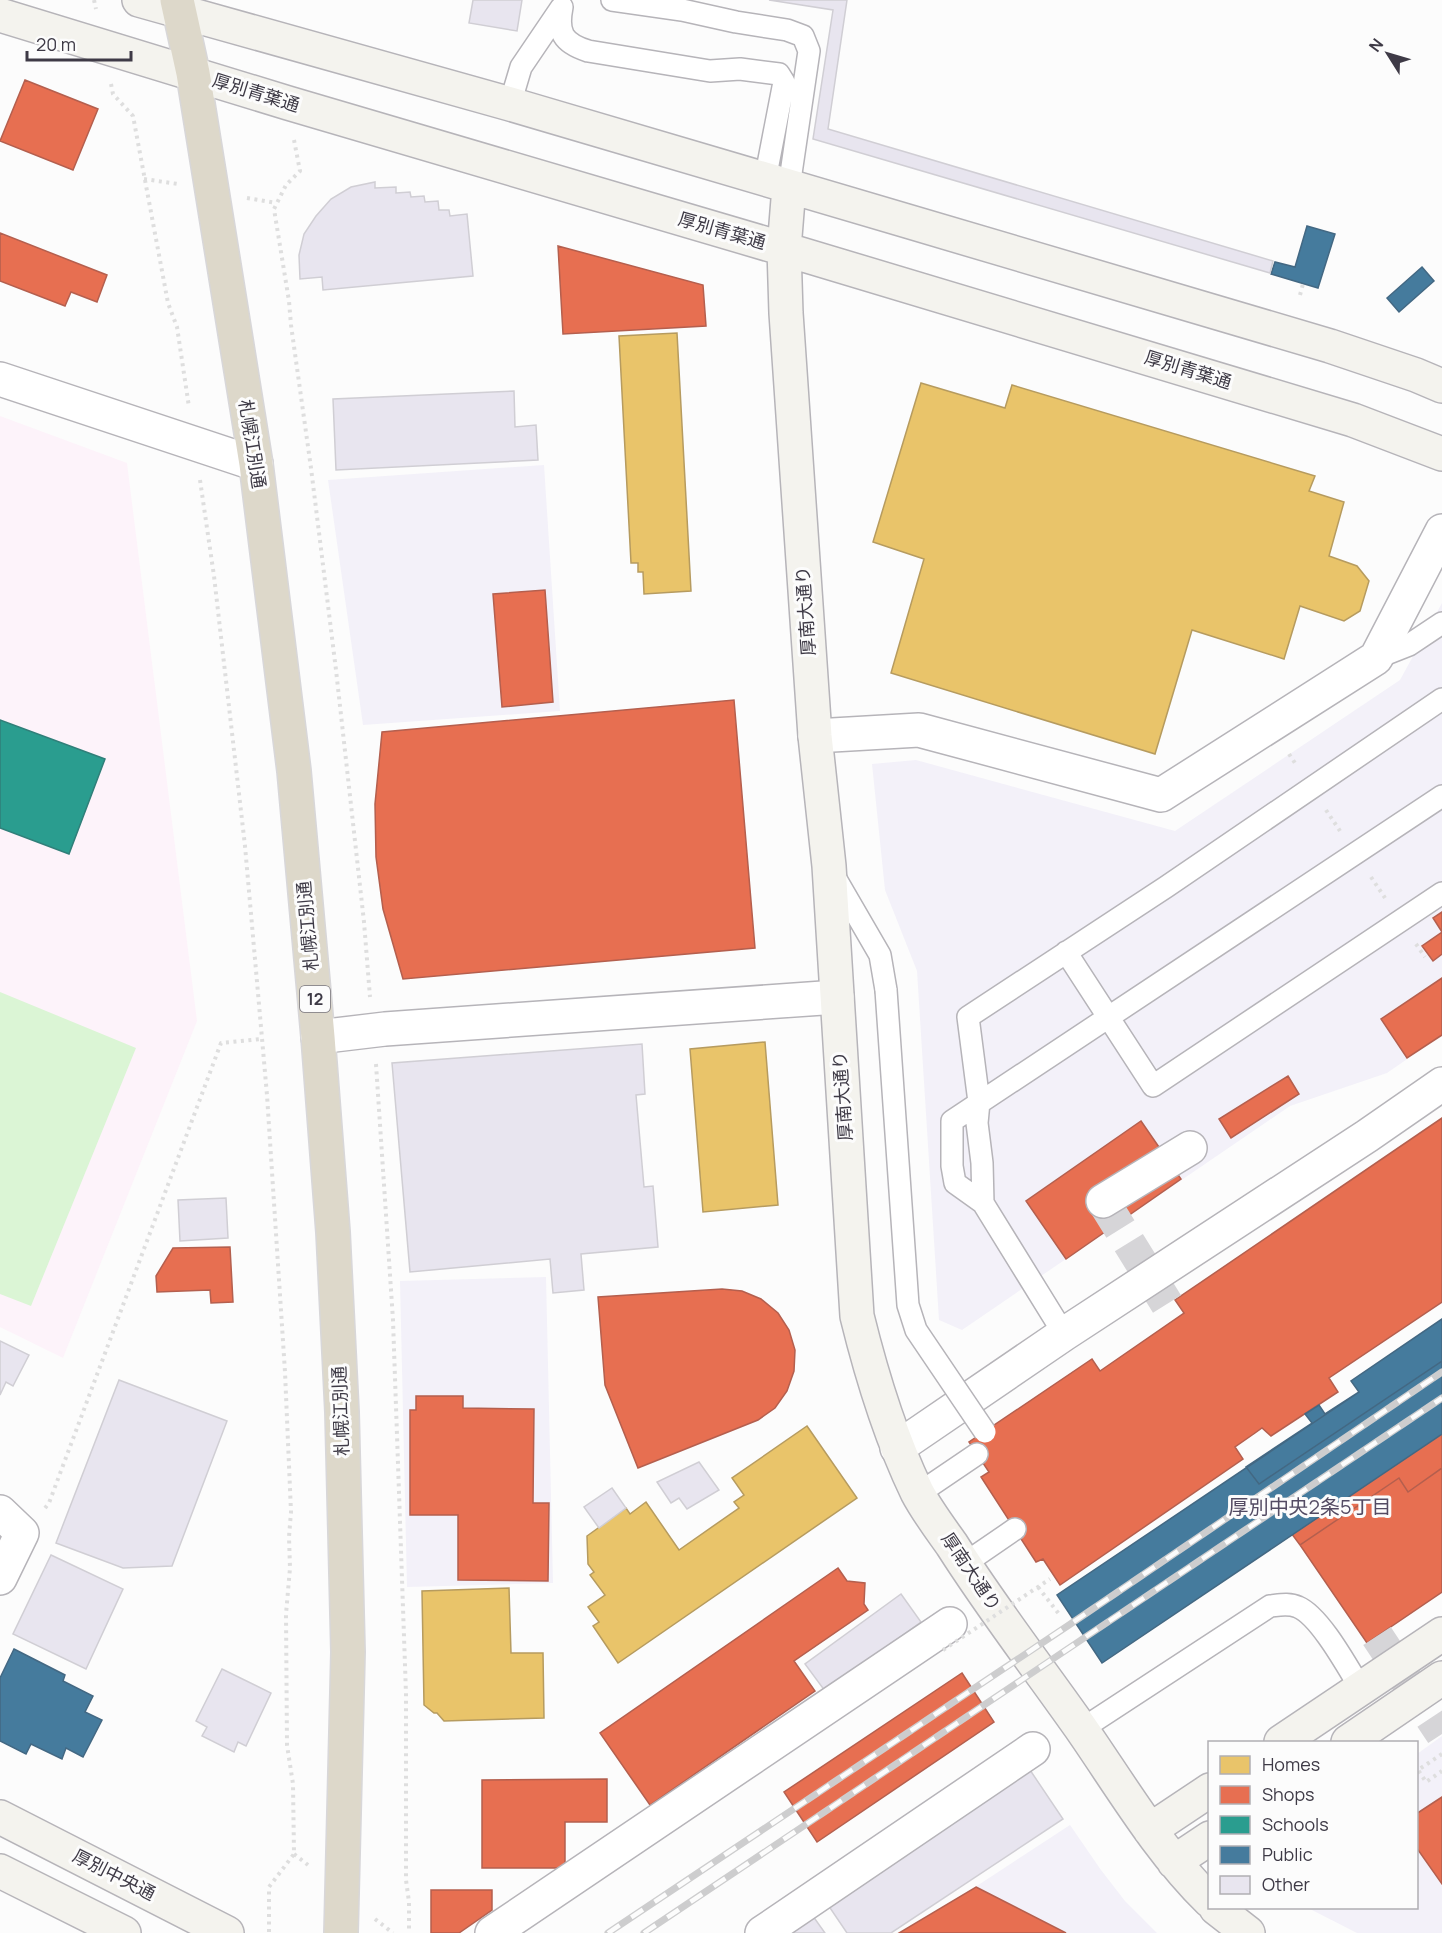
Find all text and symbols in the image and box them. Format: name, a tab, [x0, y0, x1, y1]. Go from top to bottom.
scale bar	[27, 24, 130, 62]
north arrow	[1358, 24, 1418, 84]
text: 20 m	[36, 32, 76, 56]
text: N	[1364, 34, 1388, 56]
street label: 厚別青葉通	[210, 67, 303, 117]
street label: 厚別青葉通	[676, 206, 769, 254]
street label: 厚別青葉通	[1142, 344, 1235, 394]
street label: 札幌江別通	[234, 398, 272, 490]
street label: 厚南大通り	[790, 565, 820, 657]
street label: 札幌江別通	[291, 880, 323, 972]
road number: 12	[300, 986, 330, 1012]
street label: 厚南大通り	[827, 1050, 857, 1142]
street label: 札幌江別通	[326, 1366, 354, 1456]
district label: 厚別中央2条5丁目	[1229, 1493, 1391, 1520]
street label: 厚南大通り	[937, 1527, 1007, 1615]
legend	[1208, 1741, 1418, 1909]
text: Homes	[1262, 1752, 1320, 1776]
text: Shops	[1262, 1782, 1314, 1806]
text: Schools	[1262, 1812, 1329, 1836]
text: Public	[1262, 1842, 1313, 1866]
street label: 厚別中央通	[69, 1843, 160, 1905]
text: Other	[1262, 1872, 1310, 1896]

